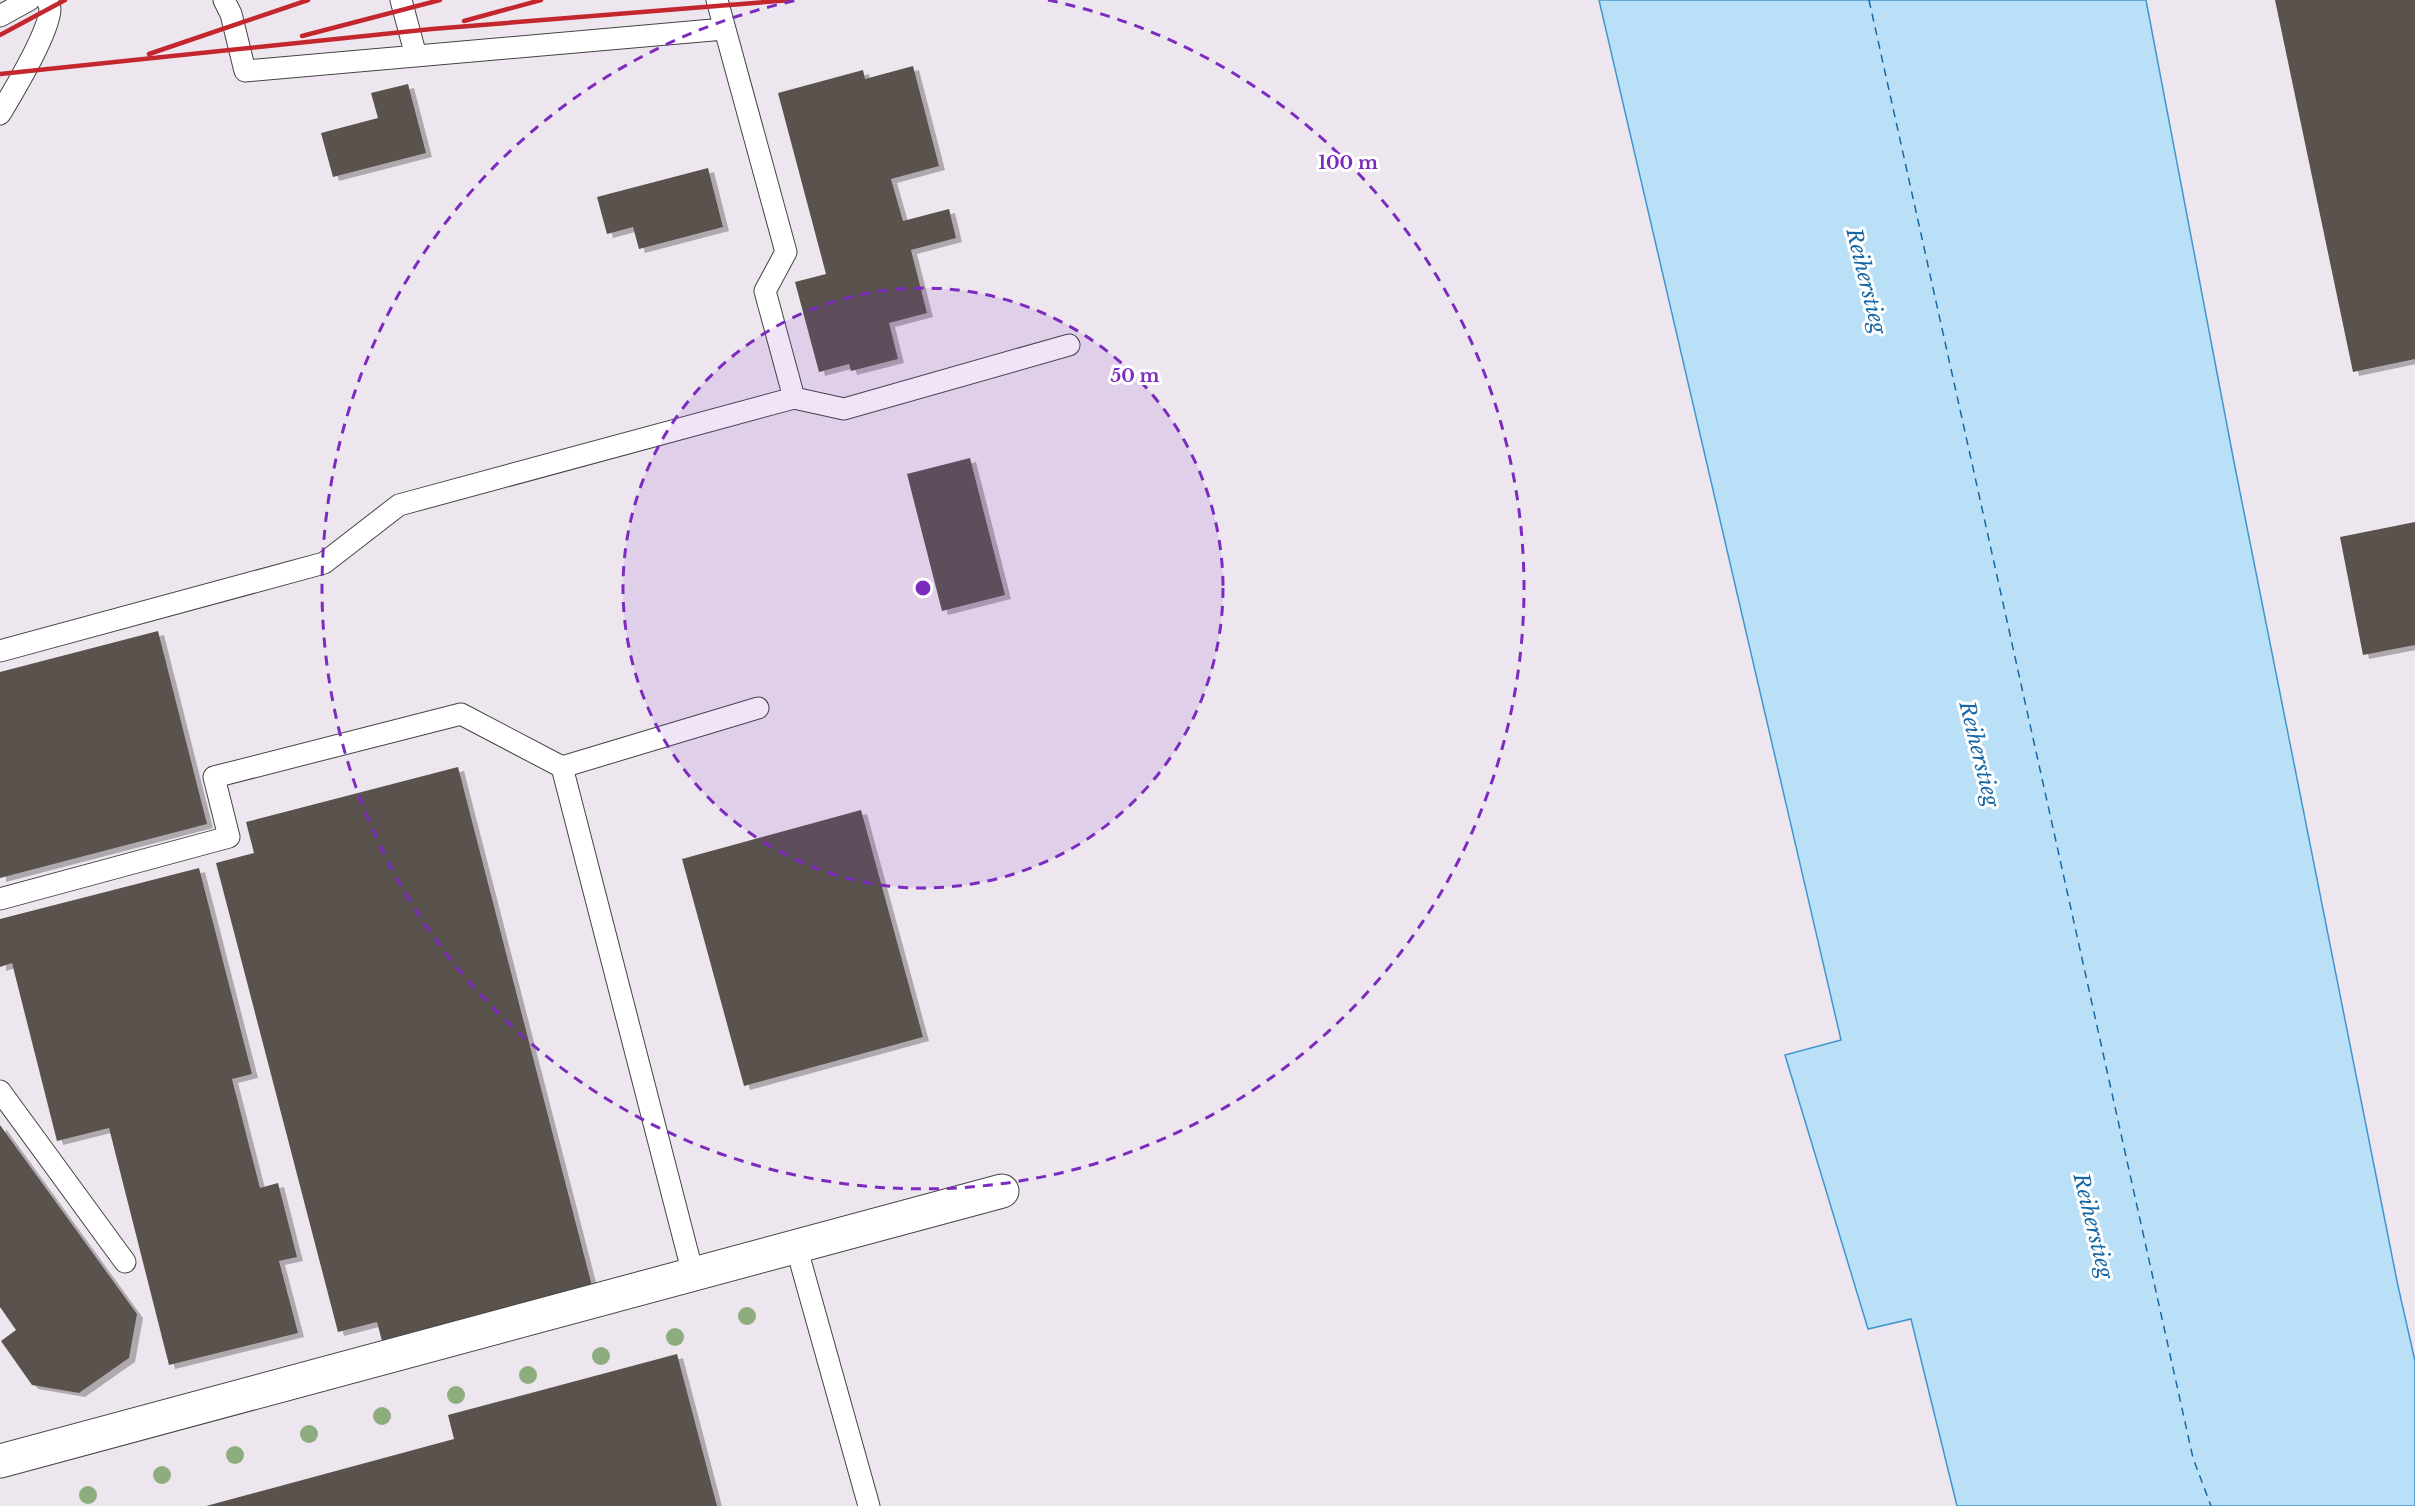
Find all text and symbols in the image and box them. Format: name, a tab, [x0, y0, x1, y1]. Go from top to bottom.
text: 100 m	[1318, 152, 1378, 174]
water label: Reiherstieg	[1840, 225, 1892, 338]
text: 50 m	[1111, 365, 1160, 387]
centre of rings	[913, 578, 933, 598]
water label: Reiherstieg	[1953, 698, 2005, 811]
water label: Reiherstieg	[2067, 1170, 2119, 1283]

